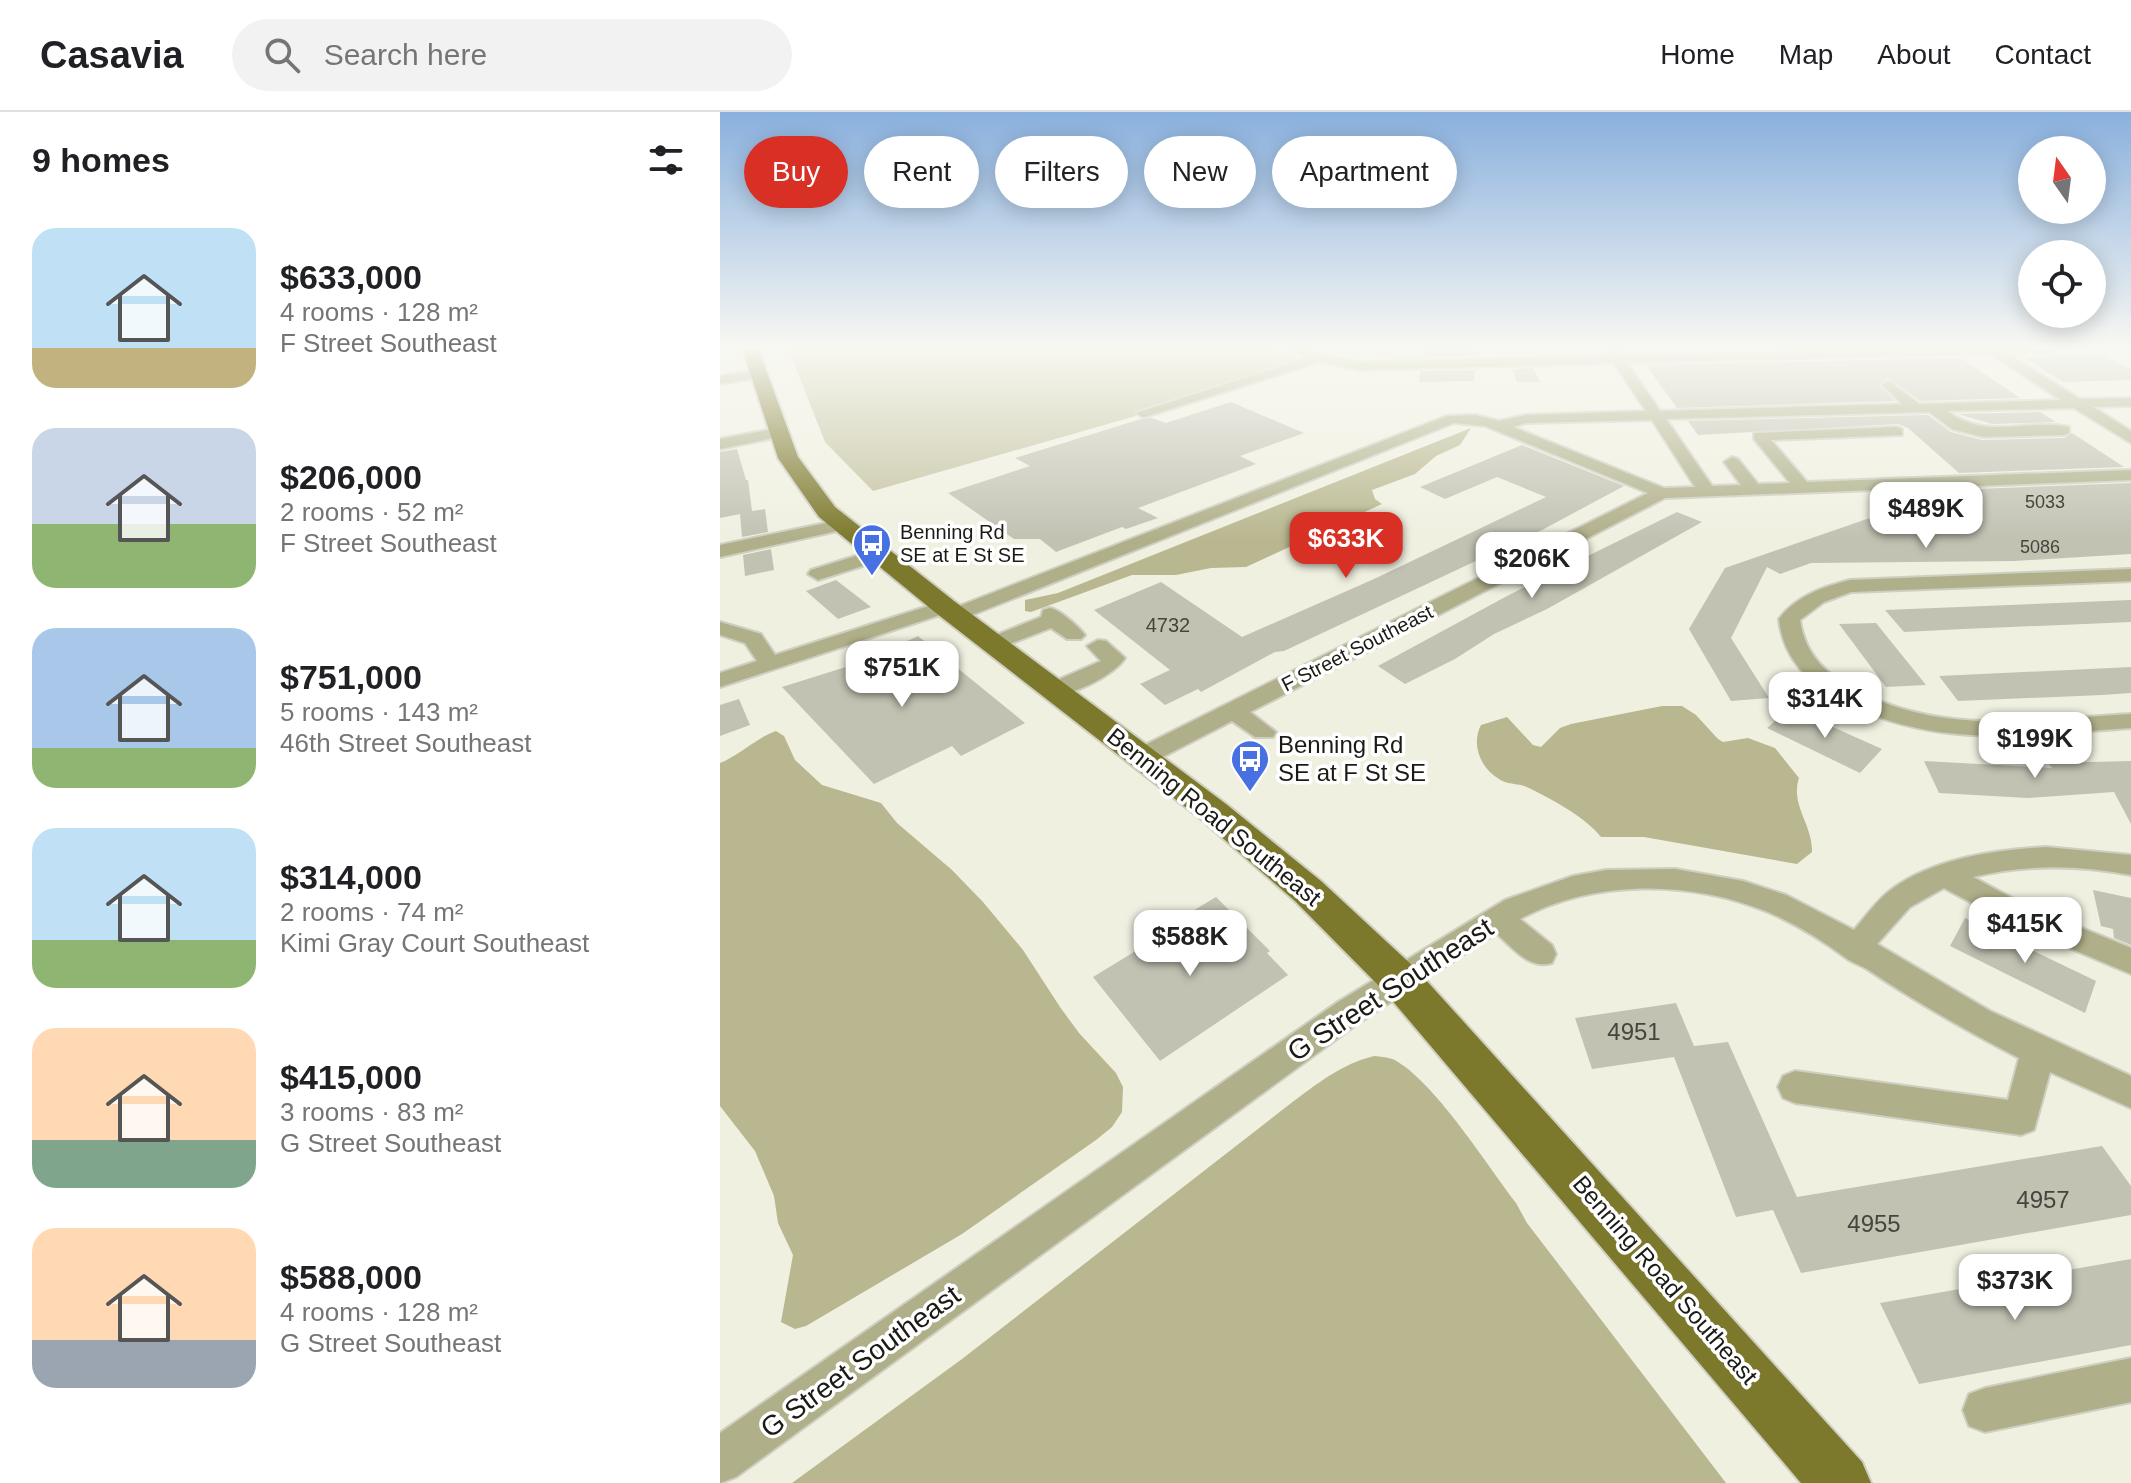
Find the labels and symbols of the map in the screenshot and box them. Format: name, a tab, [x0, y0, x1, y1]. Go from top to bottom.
north arrow	[2018, 136, 2106, 224]
pin: $489K	[1870, 482, 1982, 550]
house number: 5033	[2025, 492, 2065, 512]
pin: $633K	[1290, 512, 1402, 580]
place label: Benning Rd SE at E St SE	[900, 521, 1025, 566]
bus stop icon: Benning Rd SE at E St SE	[851, 522, 893, 577]
pin: $206K	[1476, 532, 1588, 600]
house number: 5086	[2020, 537, 2060, 557]
street label: F Street Southeast	[1278, 600, 1437, 696]
house number: 4732	[1146, 614, 1190, 636]
pin: $751K	[846, 641, 958, 709]
pin: $314K	[1769, 672, 1881, 740]
pin: $199K	[1979, 712, 2091, 780]
street label: Benning Road Southeast	[1102, 722, 1327, 911]
place label: Benning Rd SE at F St SE	[1278, 731, 1426, 786]
bus stop icon: Benning Rd SE at F St SE	[1229, 738, 1271, 793]
pin: $415K	[1969, 897, 2081, 965]
pin: $588K	[1134, 910, 1246, 978]
street label: G Street Southeast	[1282, 911, 1499, 1067]
house number: 4951	[1607, 1018, 1661, 1045]
street label: Benning Road Southeast	[1568, 1170, 1763, 1389]
house number: 4957	[2016, 1186, 2070, 1213]
house number: 4955	[1847, 1210, 1901, 1237]
pin: $373K	[1959, 1254, 2071, 1322]
street label: G Street Southeast	[755, 1279, 966, 1444]

